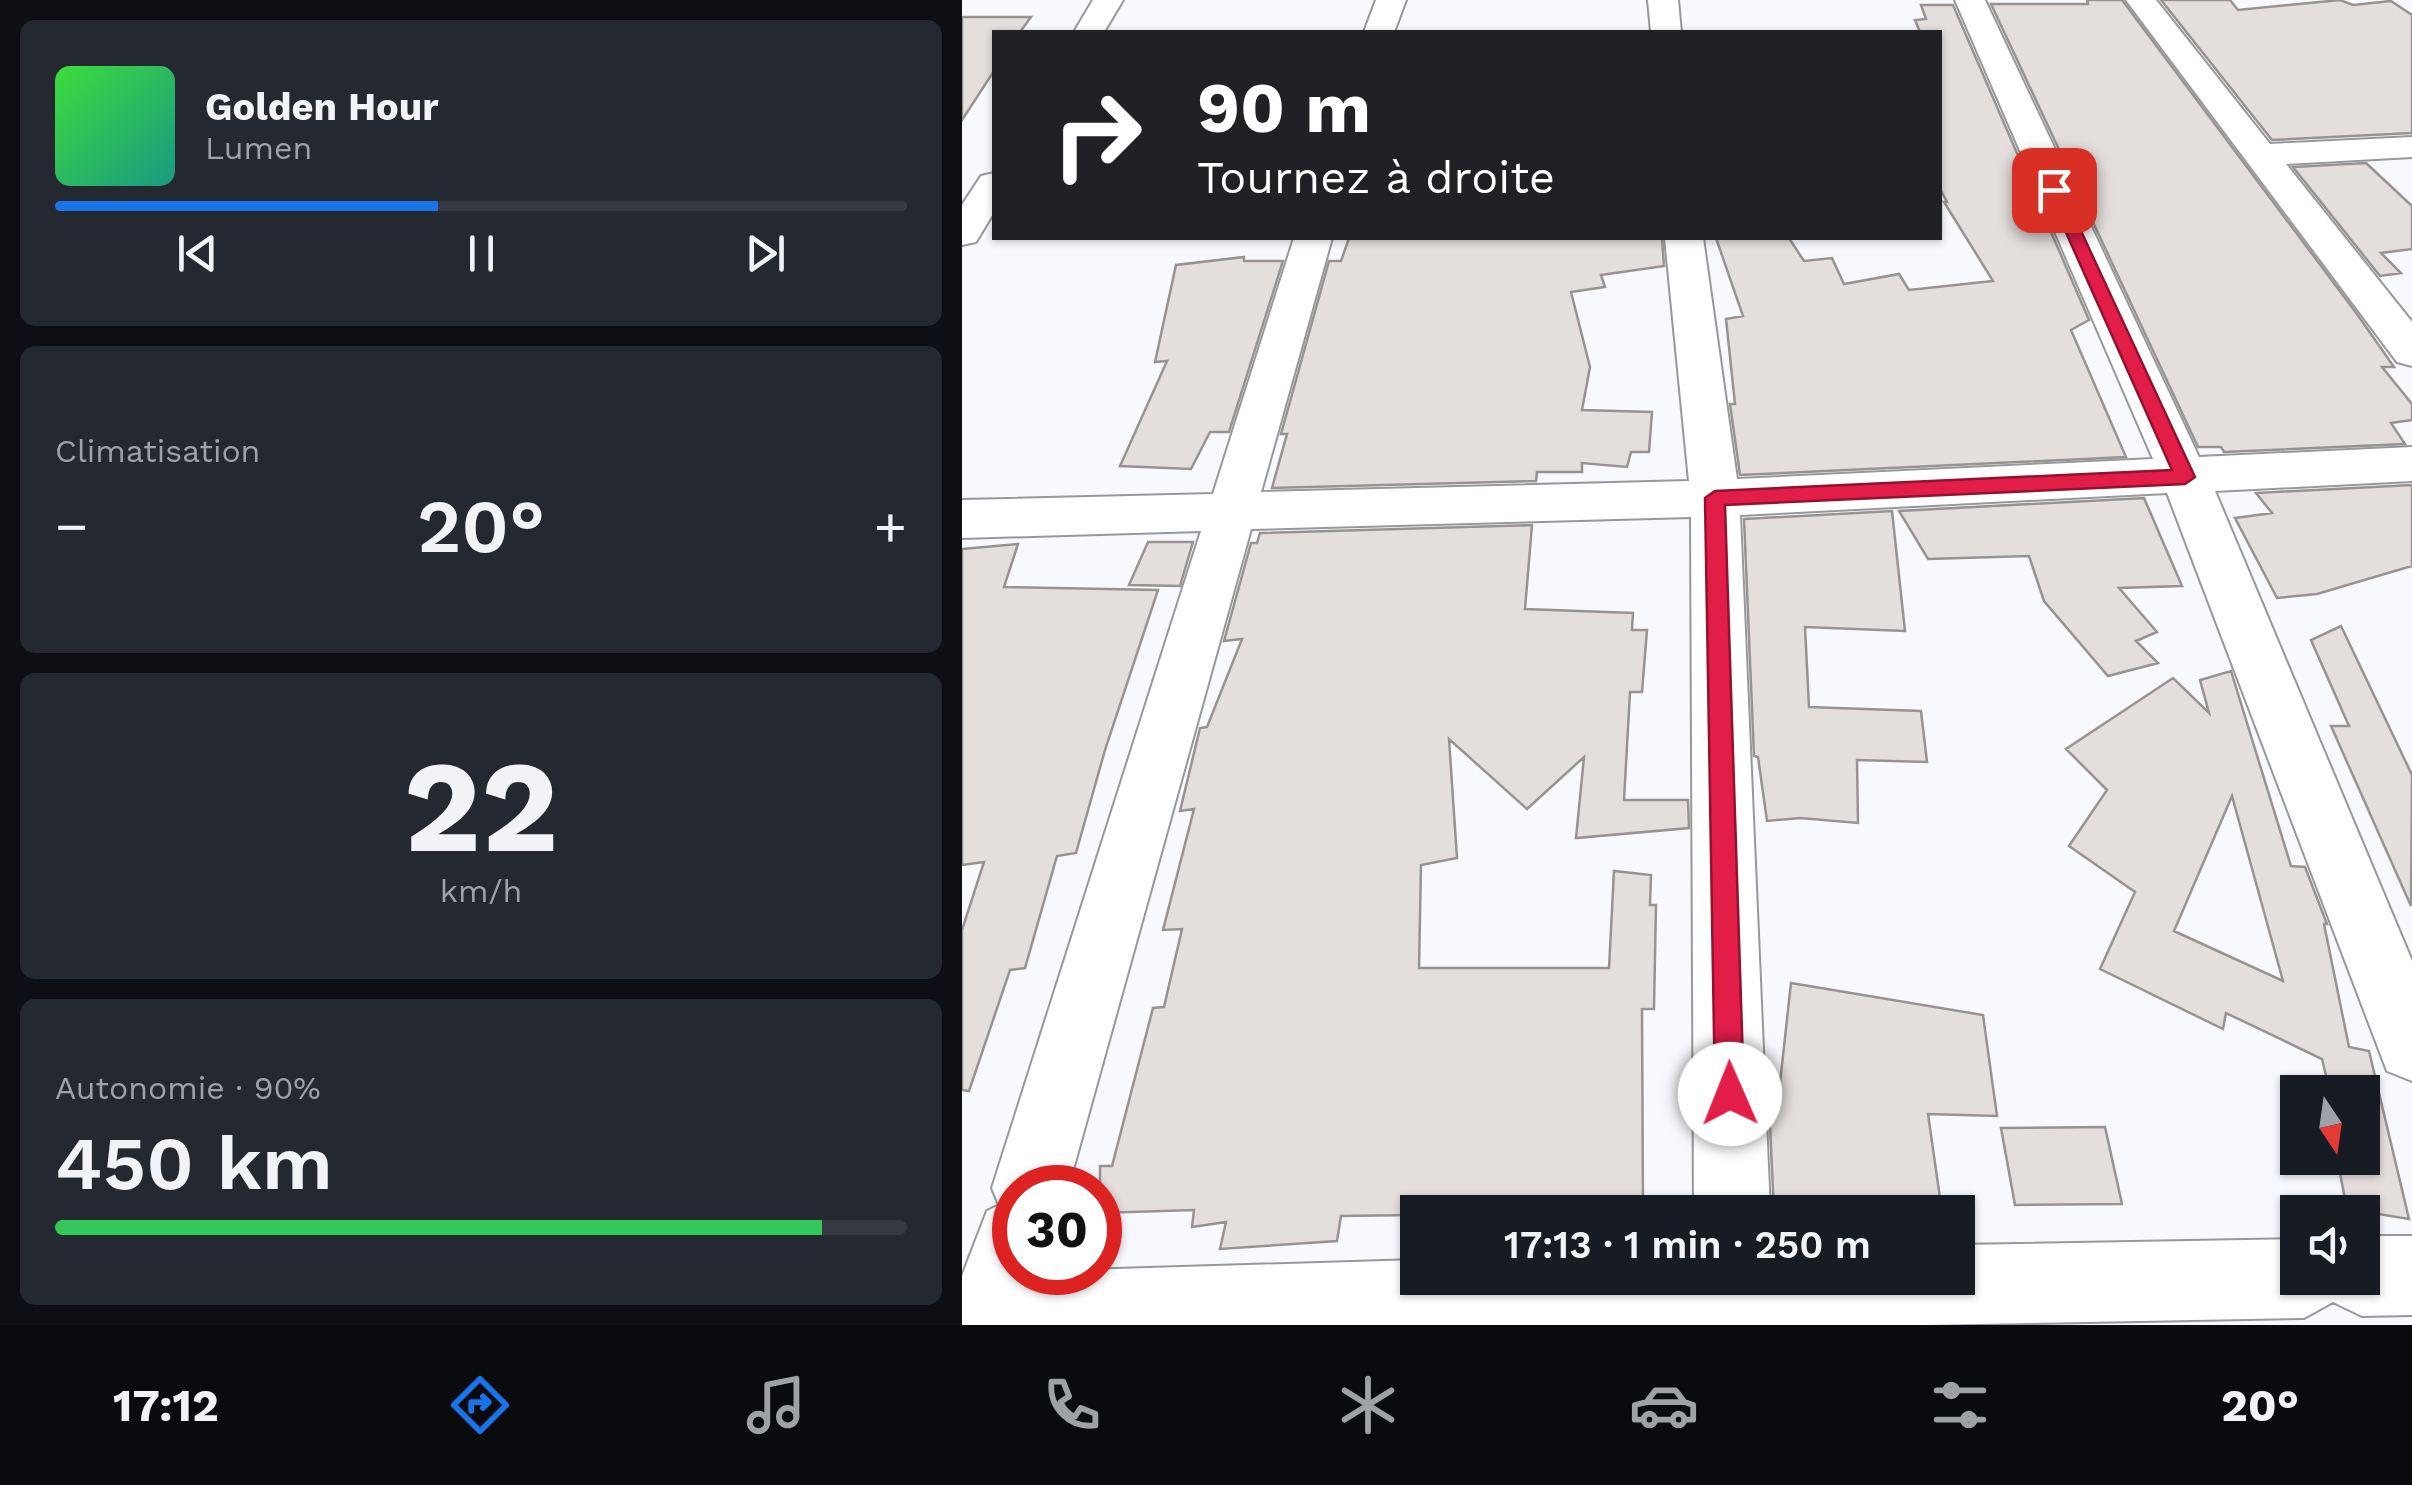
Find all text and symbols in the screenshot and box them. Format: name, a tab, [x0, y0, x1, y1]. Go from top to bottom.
text: 90 m	[1197, 67, 1371, 149]
icon: right	[1032, 70, 1162, 200]
text: Golden Hour	[205, 85, 439, 129]
text: Lumen	[205, 129, 312, 167]
pin	[2012, 148, 2097, 233]
text: Tournez à droite	[1197, 151, 1555, 204]
icon: arrive	[2027, 163, 2082, 218]
icon: previous	[170, 226, 225, 281]
icon: pause	[454, 226, 509, 281]
icon: next	[738, 226, 793, 281]
text: Climatisation	[55, 432, 260, 470]
text: 20°	[417, 482, 545, 570]
text: −	[55, 494, 88, 558]
text: +	[874, 494, 907, 558]
text: 22	[404, 730, 558, 883]
text: km/h	[440, 872, 522, 910]
position arrow	[1678, 1042, 1782, 1146]
text: Autonomie · 90%	[55, 1069, 321, 1107]
north arrow	[2280, 1075, 2380, 1175]
map controls	[2280, 1075, 2380, 1295]
text: 450 km	[55, 1119, 333, 1207]
speed limit sign: 30	[992, 1165, 1122, 1295]
button: sound	[2280, 1195, 2380, 1295]
text: 17:13 · 1 min · 250 m	[1504, 1223, 1871, 1267]
icon: directions	[445, 1370, 515, 1440]
icon: music	[741, 1370, 811, 1440]
icon: phone	[1037, 1370, 1107, 1440]
icon: climate	[1333, 1370, 1403, 1440]
icon: car	[1629, 1370, 1699, 1440]
icon: filters	[1925, 1370, 1995, 1440]
text: 17:12	[113, 1379, 219, 1432]
text: 20°	[2221, 1379, 2299, 1432]

